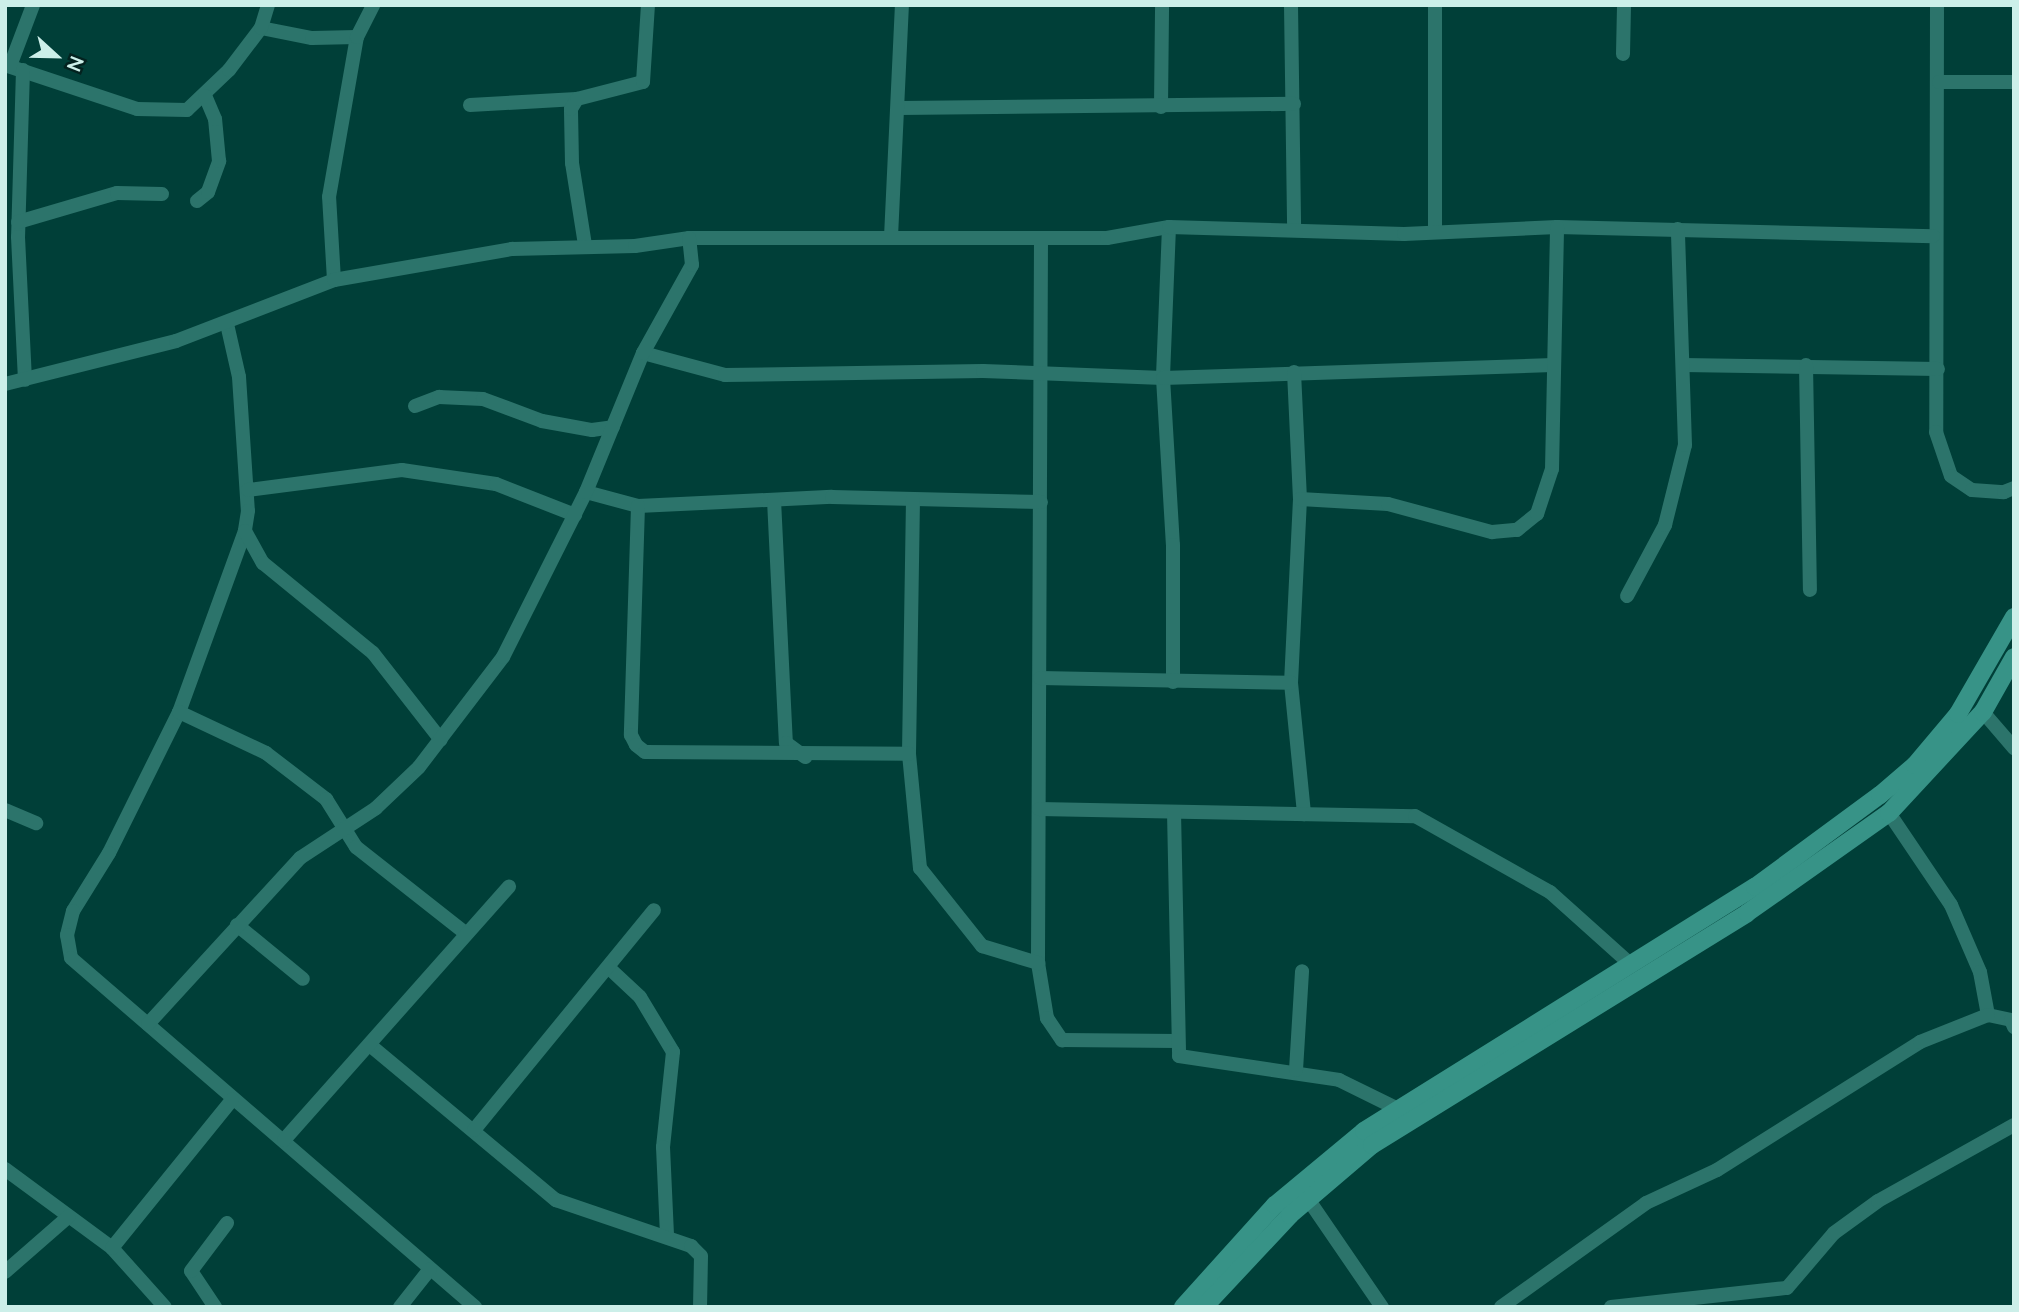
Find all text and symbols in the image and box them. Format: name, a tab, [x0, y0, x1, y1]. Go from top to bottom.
north arrow	[21, 21, 91, 91]
text: N	[63, 53, 89, 75]

